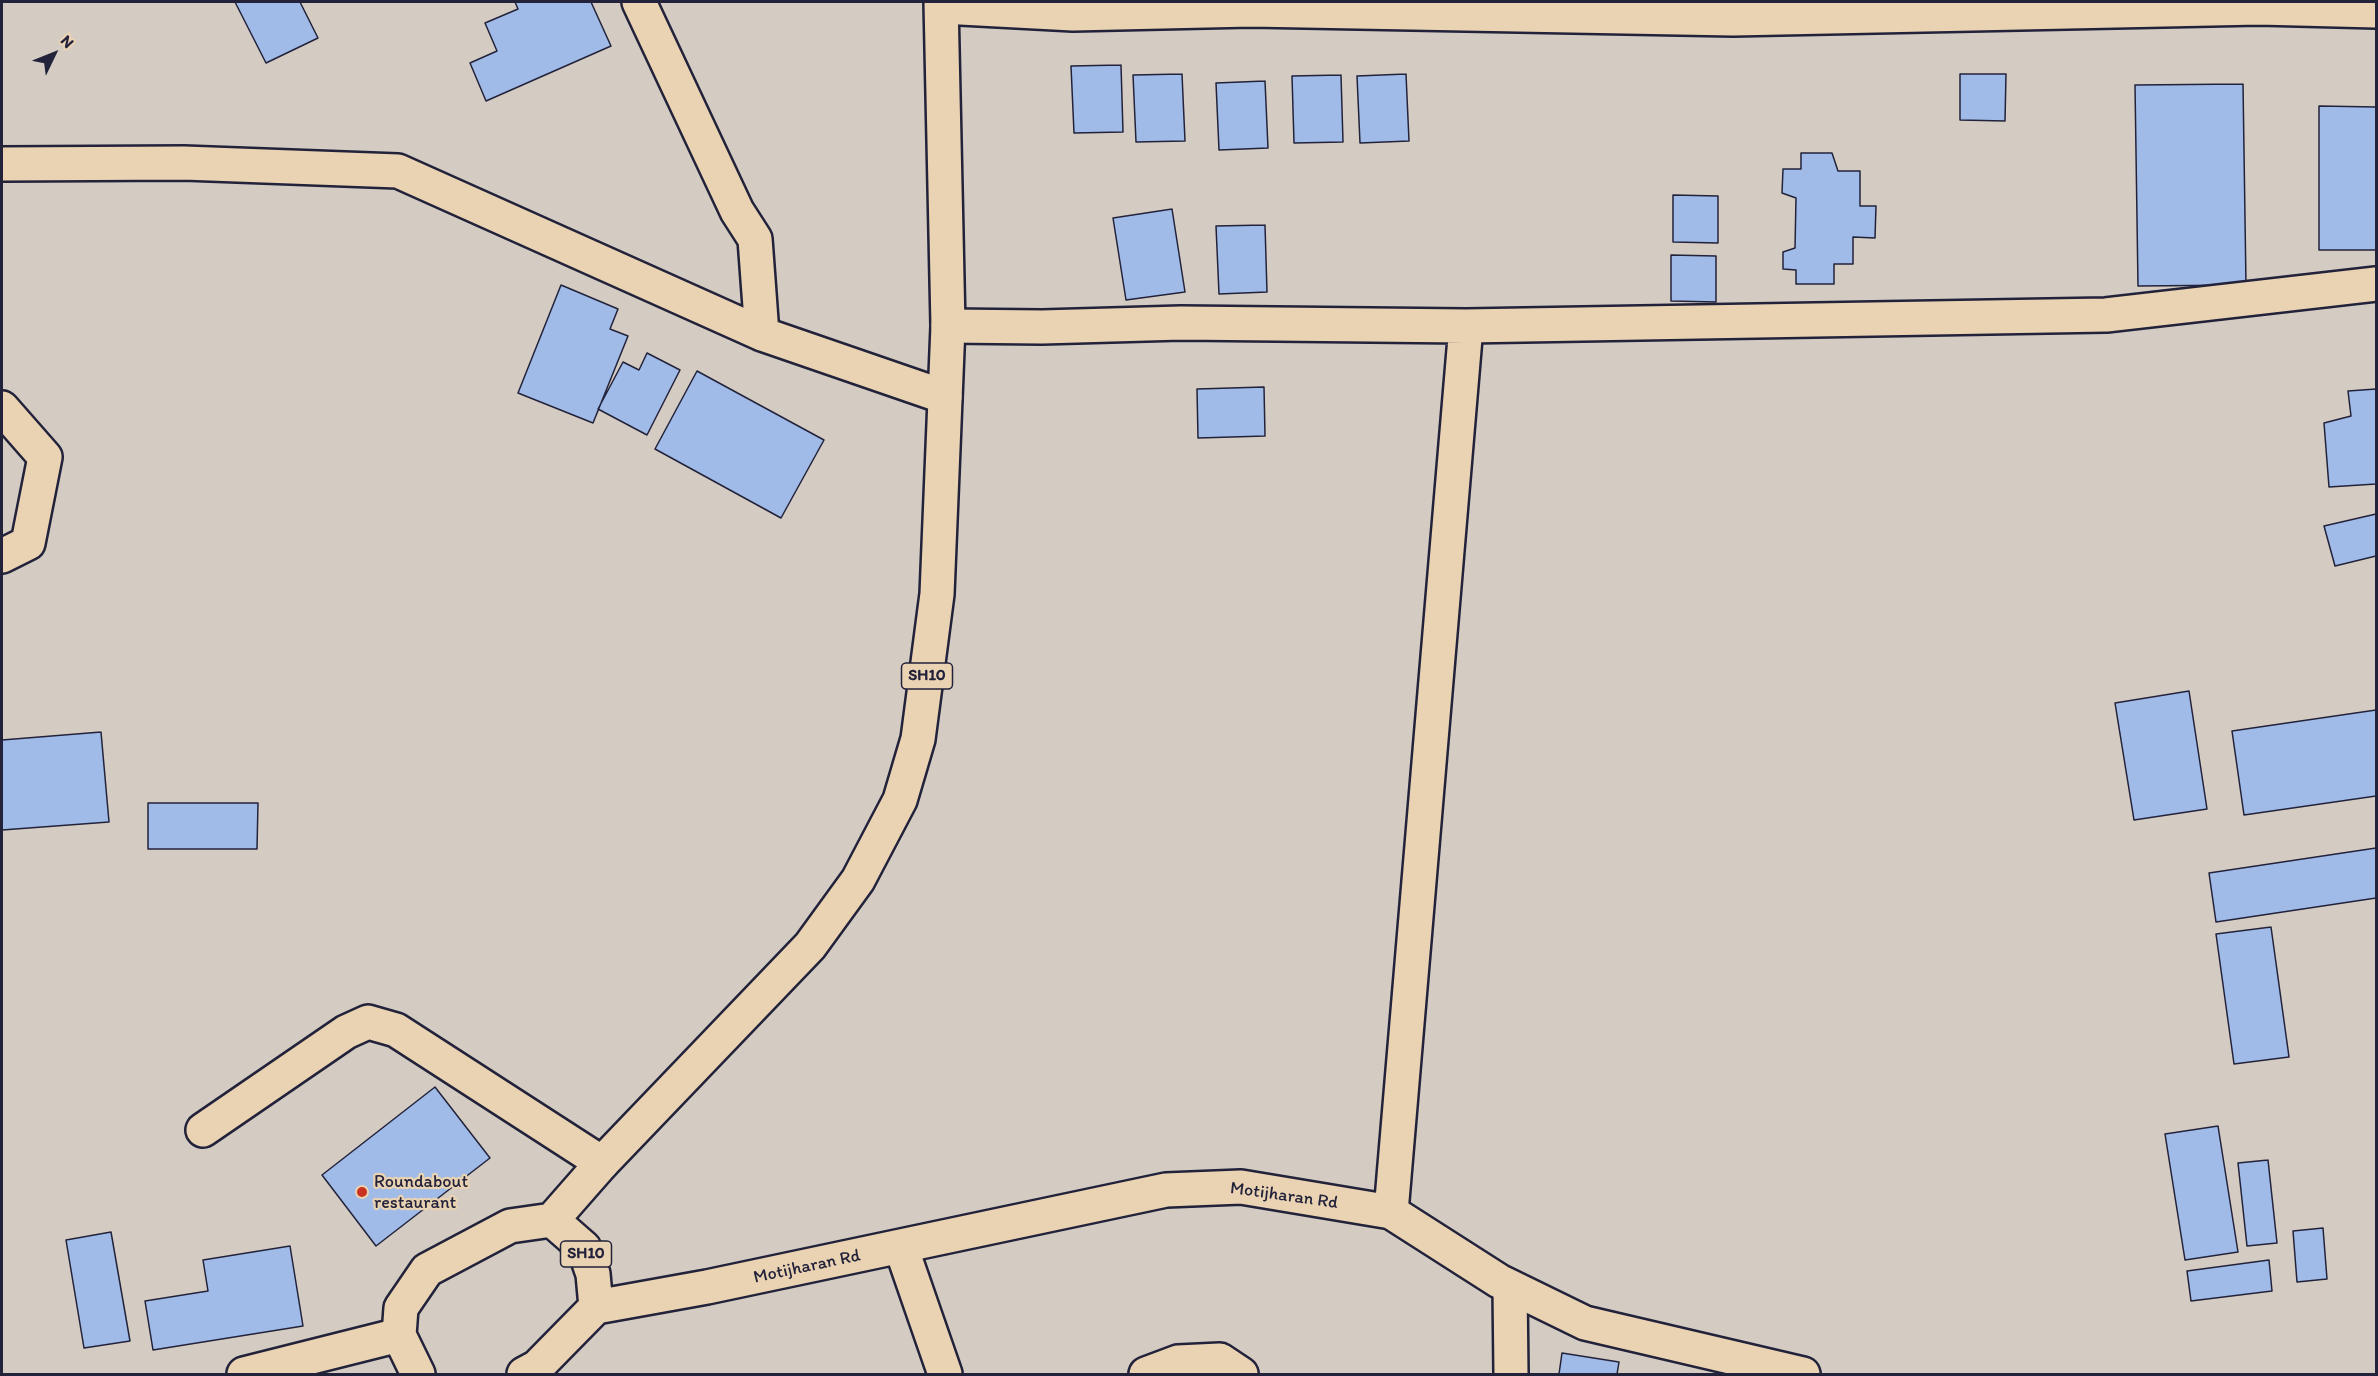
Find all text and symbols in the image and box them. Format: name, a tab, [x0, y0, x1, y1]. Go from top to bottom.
north arrow	[24, 24, 84, 84]
text: N	[57, 31, 78, 52]
road number: SH10	[902, 663, 952, 689]
place label: Roundabout restaurant	[374, 1171, 468, 1214]
street label: Motijharan Rd	[1229, 1178, 1339, 1214]
marker: Roundabout restaurant	[355, 1185, 369, 1199]
road number: SH10	[560, 1241, 612, 1267]
street label: Motijharan Rd	[752, 1245, 862, 1289]

